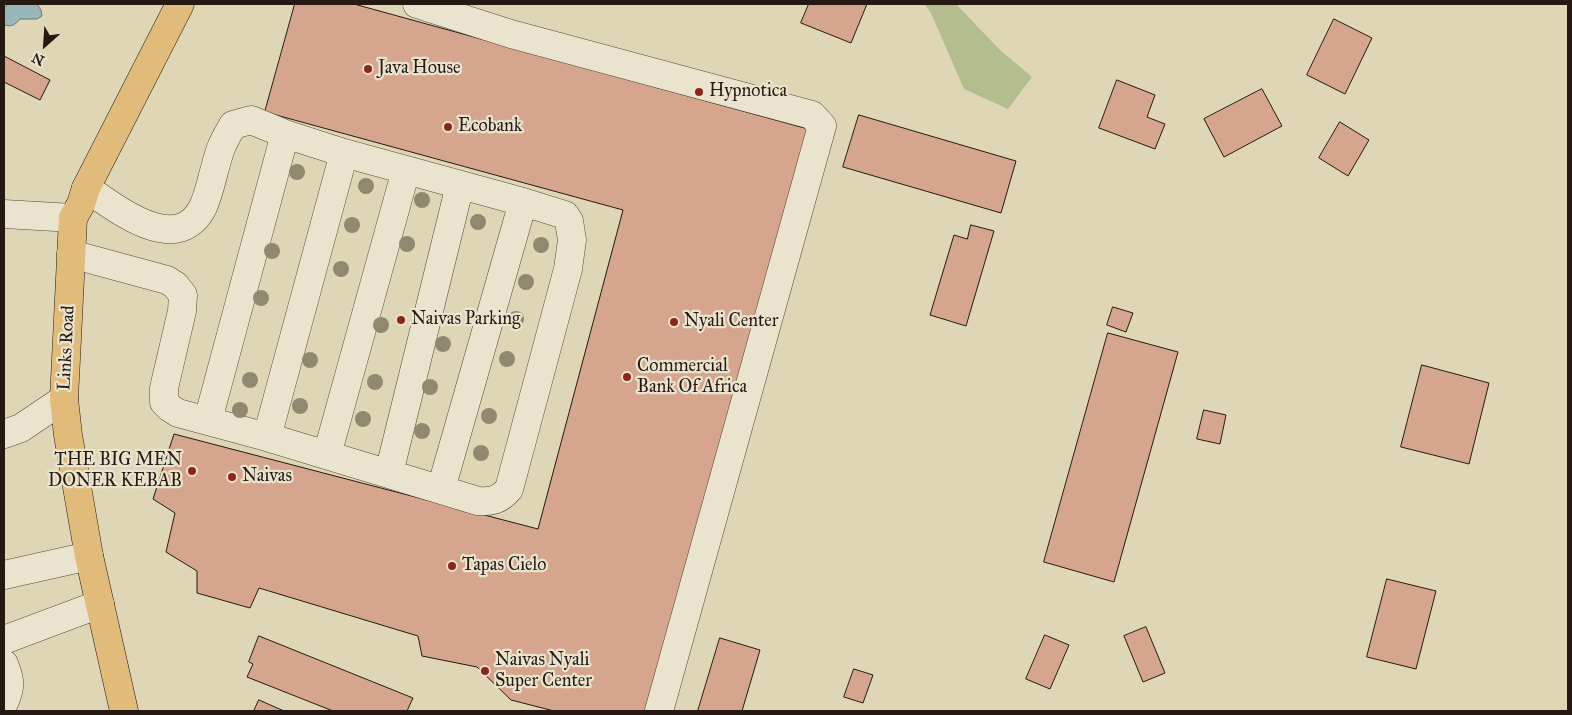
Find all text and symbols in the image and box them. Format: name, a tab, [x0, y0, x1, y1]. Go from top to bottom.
north arrow	[20, 20, 70, 70]
text: N	[29, 49, 47, 69]
place label: Java House	[378, 58, 461, 80]
marker: Java House	[362, 63, 374, 75]
place label: Hypnotica	[709, 81, 787, 103]
marker: Hypnotica	[693, 86, 705, 98]
place label: Ecobank	[458, 116, 522, 138]
marker: Ecobank	[442, 121, 454, 133]
street label: Links Road	[54, 305, 80, 391]
place label: Naivas Parking	[411, 309, 520, 331]
place label: Nyali Center	[684, 311, 779, 333]
marker: Naivas Parking	[395, 314, 407, 326]
marker: Nyali Center	[668, 316, 680, 328]
place label: Commercial Bank Of Africa	[637, 356, 747, 398]
marker: Commercial Bank Of Africa	[621, 371, 633, 383]
place label: THE BIG MEN DONER KEBAB	[48, 450, 182, 492]
marker: THE BIG MEN DONER KEBAB	[186, 465, 198, 477]
place label: Naivas	[242, 466, 292, 488]
marker: Naivas	[226, 471, 238, 483]
place label: Tapas Cielo	[462, 555, 547, 577]
marker: Tapas Cielo	[446, 560, 458, 572]
place label: Naivas Nyali Super Center	[495, 650, 592, 692]
marker: Naivas Nyali Super Center	[479, 665, 491, 677]

